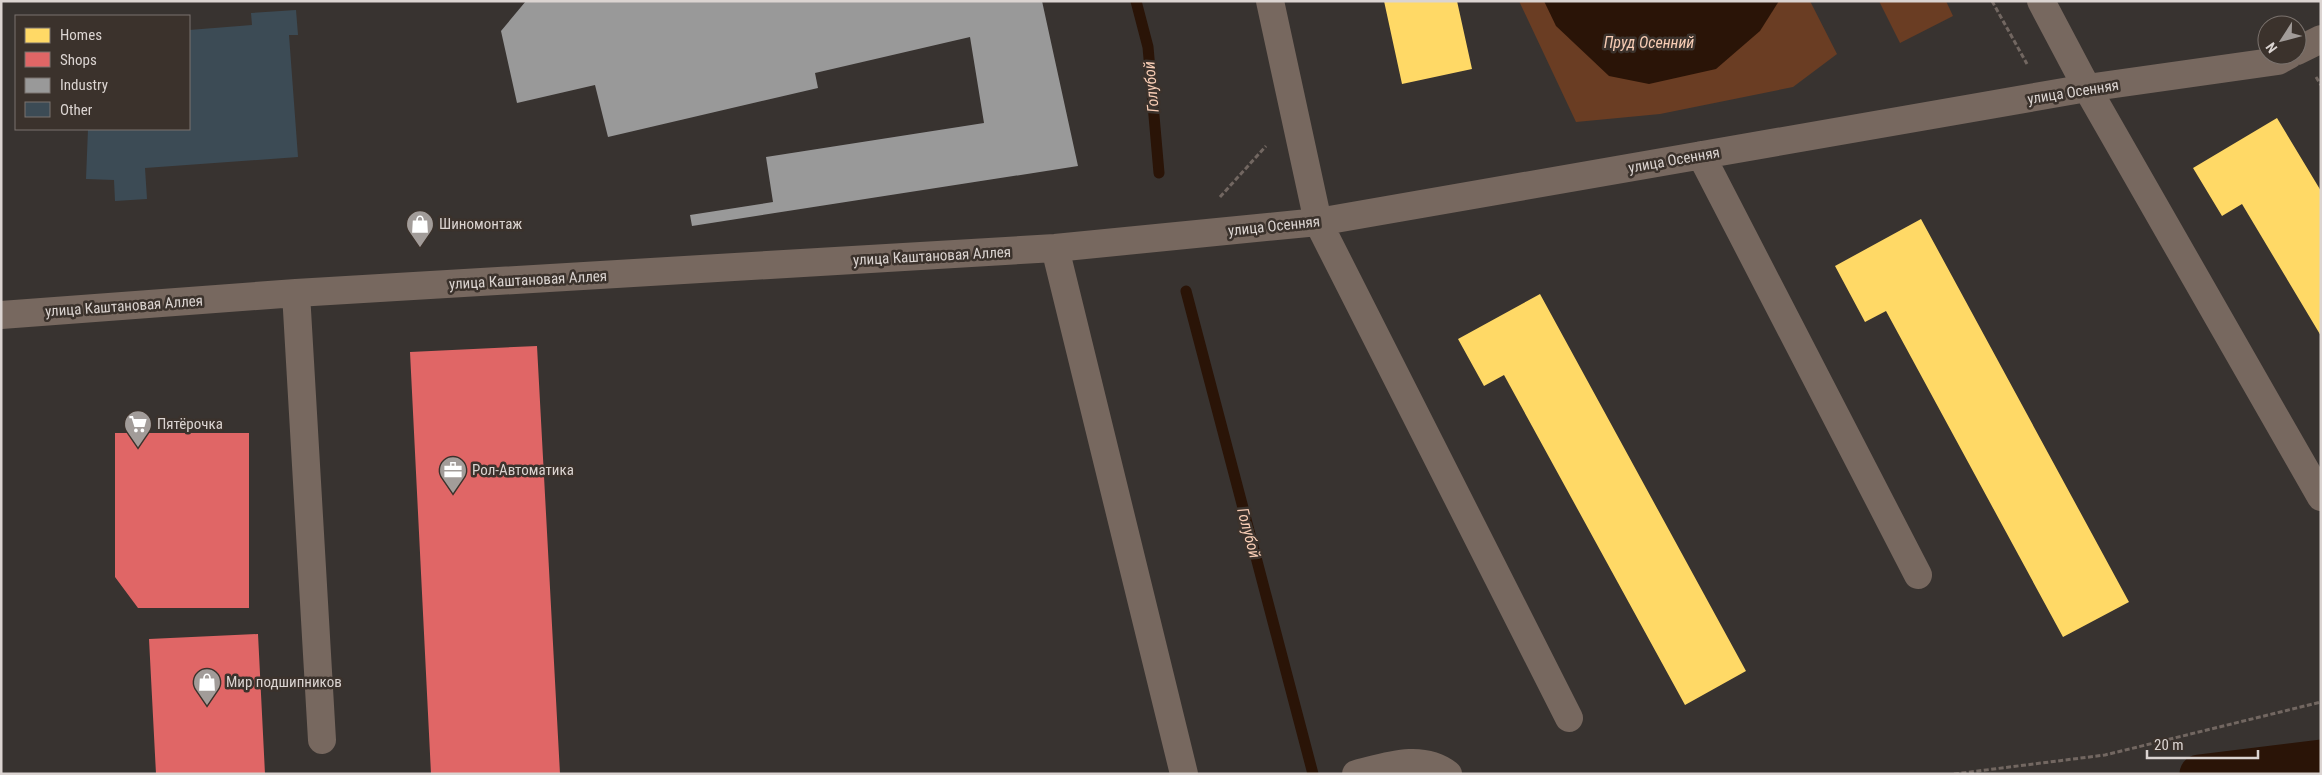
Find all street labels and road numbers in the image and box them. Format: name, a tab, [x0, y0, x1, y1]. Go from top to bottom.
street label: улица Осенняя	[2026, 76, 2120, 108]
street label: улица Осенняя	[1627, 143, 1721, 177]
street label: улица Осенняя	[1227, 212, 1321, 240]
street label: улица Каштановая Аллея	[852, 243, 1012, 269]
street label: улица Каштановая Аллея	[448, 267, 608, 293]
street label: улица Каштановая Аллея	[44, 292, 204, 320]

